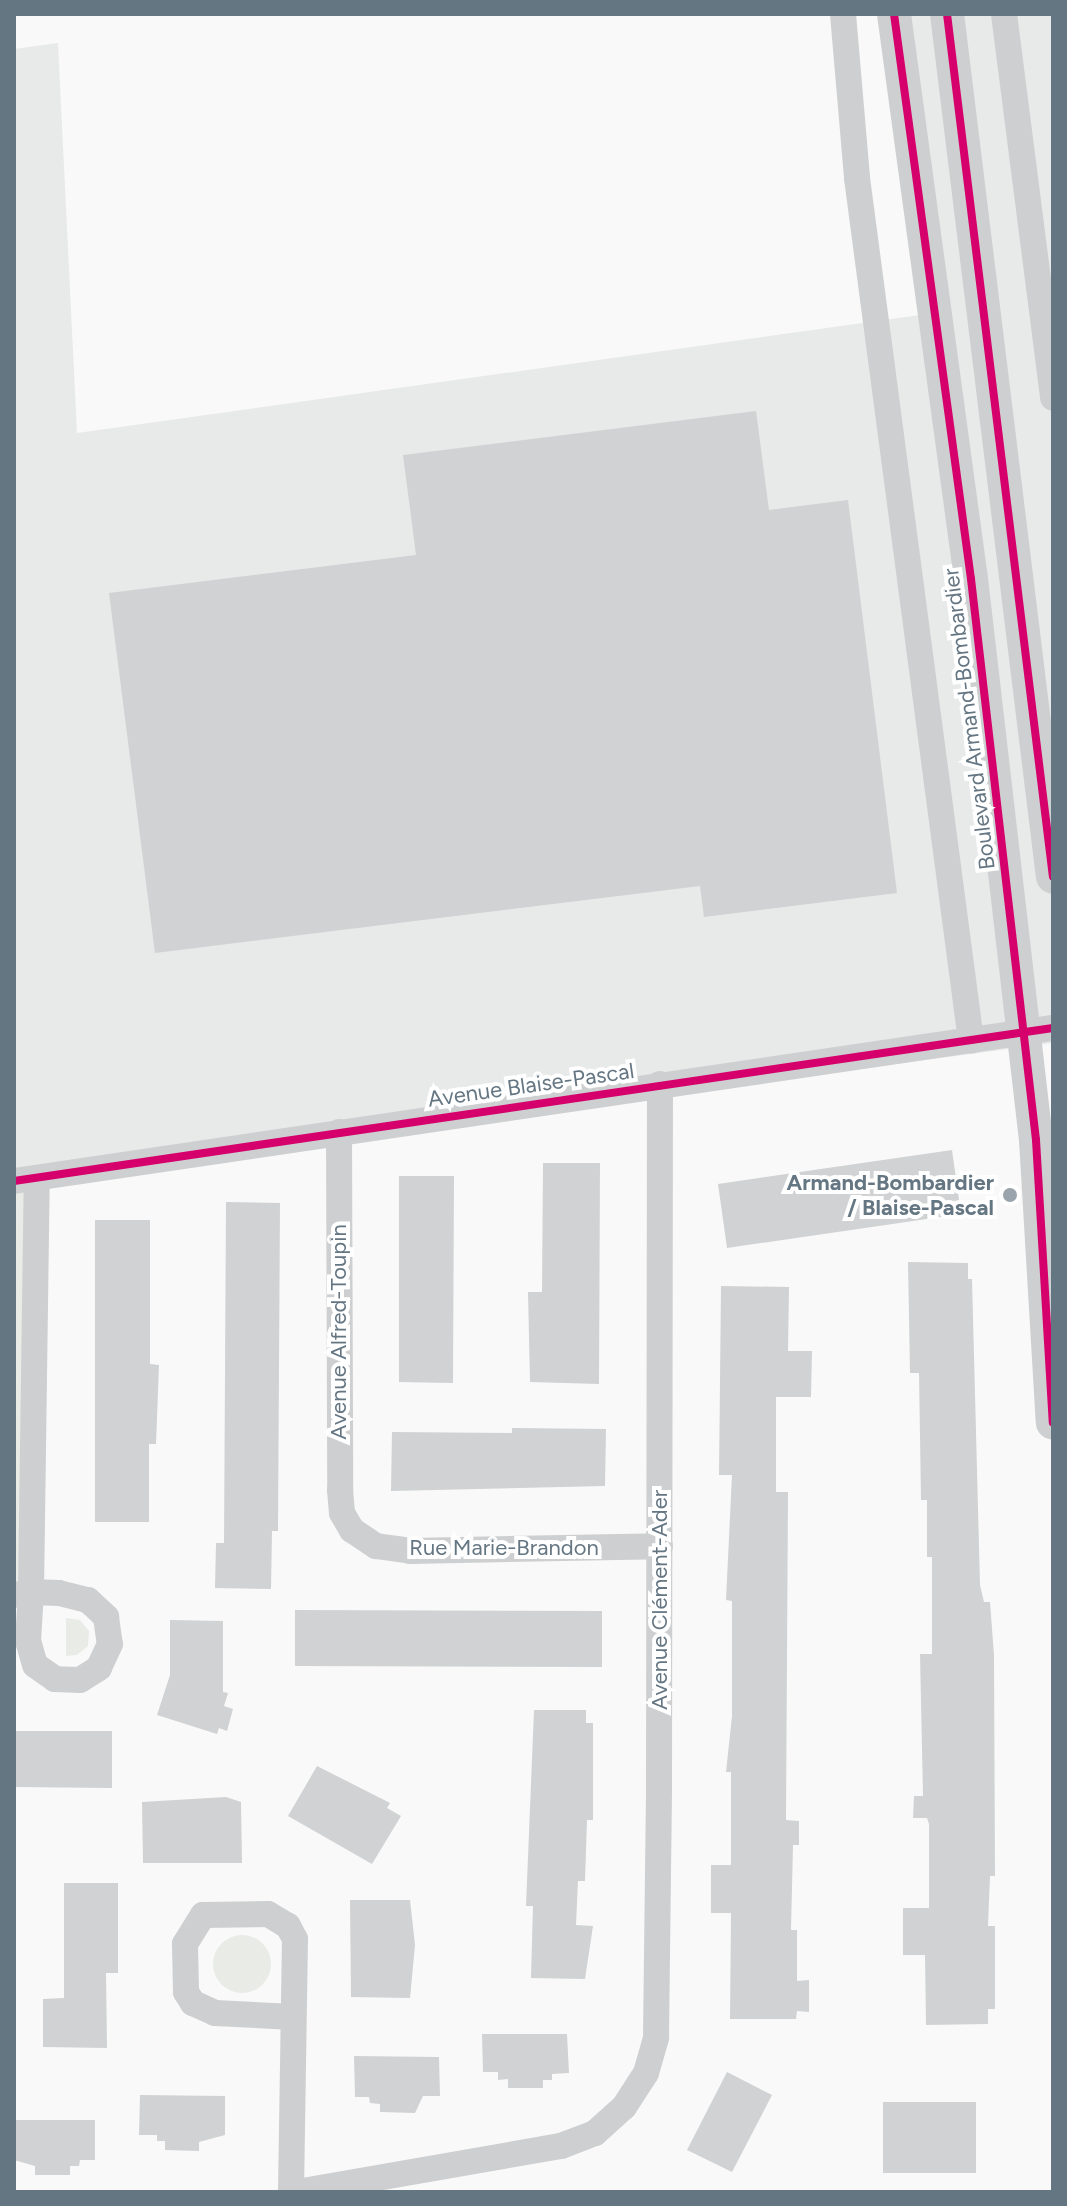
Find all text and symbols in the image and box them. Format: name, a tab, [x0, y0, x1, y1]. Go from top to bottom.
street label: Boulevard Armand-Bombardier	[937, 567, 1001, 871]
street label: Avenue Blaise-Pascal	[426, 1057, 636, 1113]
place label: Armand-Bombardier / Blaise-Pascal	[786, 1169, 994, 1220]
marker: Armand-Bombardier / Blaise-Pascal	[1001, 1186, 1019, 1204]
street label: Avenue Alfred-Toupin	[326, 1224, 352, 1440]
street label: Avenue Clément-Ader	[647, 1490, 673, 1710]
street label: Rue Marie-Brandon	[409, 1535, 599, 1561]

